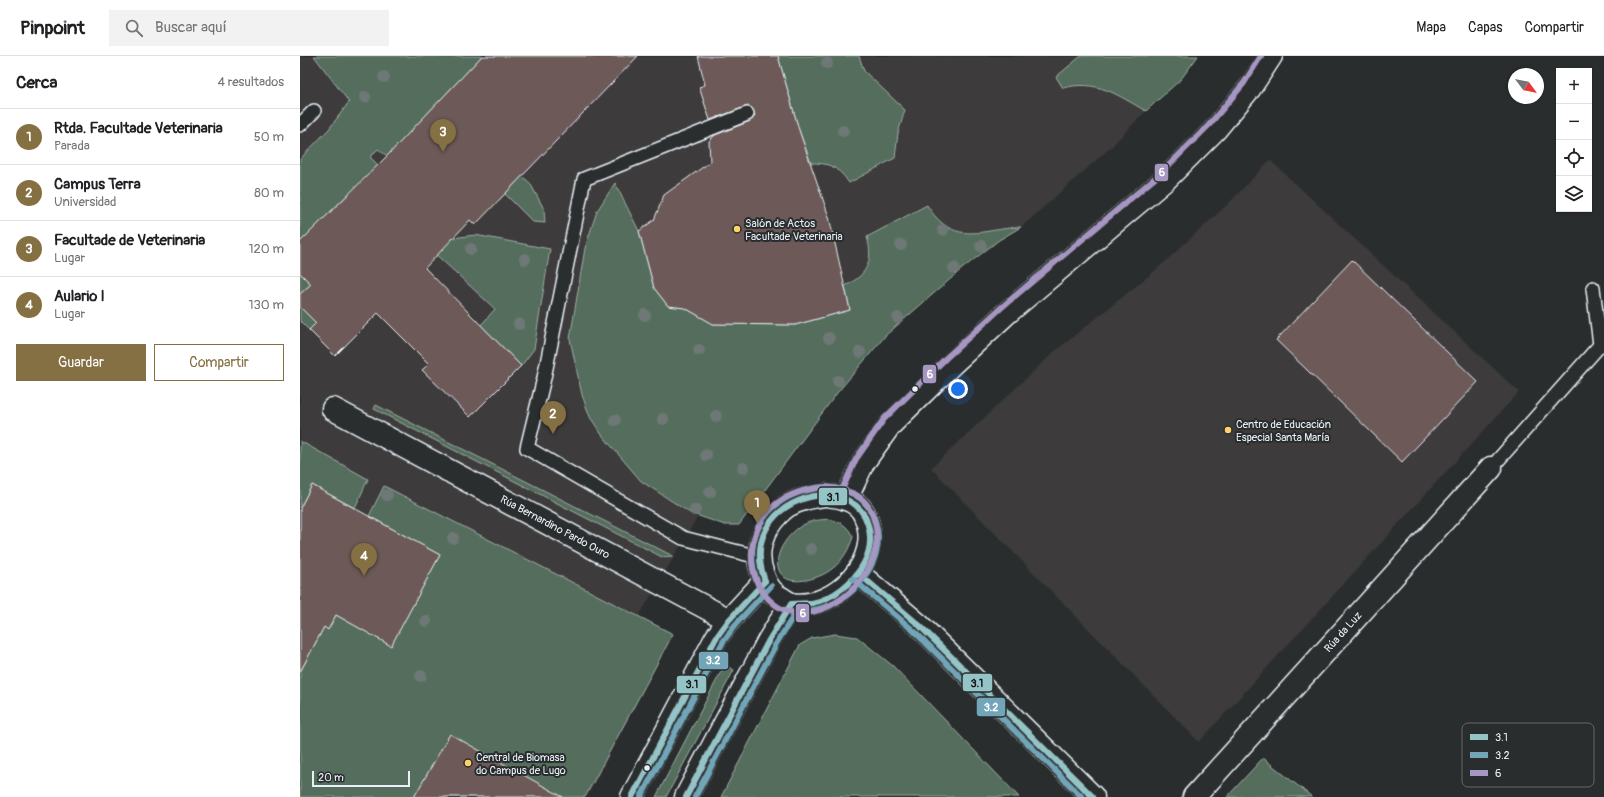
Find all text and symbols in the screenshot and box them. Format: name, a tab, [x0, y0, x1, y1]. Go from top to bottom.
search box	[109, 10, 389, 46]
text: Pinpoint	[20, 16, 85, 40]
icon: search	[123, 17, 145, 39]
text: Buscar aquí	[155, 18, 227, 37]
text: Mapa	[1416, 19, 1446, 36]
text: Capas	[1468, 19, 1503, 36]
text: Compartir	[1525, 19, 1584, 36]
north arrow	[1508, 68, 1544, 104]
map controls	[1556, 68, 1592, 212]
button: +	[1556, 68, 1592, 104]
text: Cerca	[16, 72, 57, 93]
text: 4 resultados	[217, 74, 284, 90]
button: −	[1556, 104, 1592, 140]
text: Rtda. Facultade Veterinaria	[54, 119, 223, 138]
pin: 3	[430, 119, 456, 152]
text: 1	[26, 129, 32, 145]
text: 50 m	[254, 129, 284, 145]
text: Parada	[54, 138, 90, 154]
button: locate	[1556, 140, 1592, 176]
line badge: 6	[1154, 163, 1169, 182]
text: 6	[1159, 166, 1166, 179]
text: Campus Terra	[54, 175, 141, 194]
button: layers	[1556, 176, 1592, 212]
text: 2	[25, 185, 33, 201]
text: 80 m	[254, 185, 284, 201]
text: Universidad	[54, 194, 116, 210]
place label: Salón de Actos Facultade Veterinaria	[745, 217, 843, 243]
marker: Salón de Actos Facultade Veterinaria	[732, 224, 742, 234]
text: Facultade de Veterinaria	[54, 231, 205, 250]
text: 3	[25, 241, 33, 257]
text: 120 m	[248, 241, 284, 257]
text: Lugar	[54, 250, 85, 266]
text: Aulario I	[54, 287, 105, 306]
text: 4	[25, 297, 33, 313]
text: 130 m	[248, 297, 284, 313]
text: Lugar	[54, 306, 85, 322]
button: Guardar	[16, 344, 146, 381]
button: Compartir	[154, 344, 284, 381]
line badge: 6	[922, 364, 937, 384]
text: 6	[927, 368, 934, 381]
your location	[948, 379, 968, 399]
unlabelled marker	[910, 384, 920, 394]
pin: 2	[540, 401, 566, 434]
place label: Centro de Educación Especial Santa María	[1236, 418, 1331, 444]
marker: Centro de Educación Especial Santa María	[1223, 425, 1233, 435]
line badge: 3.1	[818, 487, 848, 506]
pin: 1	[744, 490, 770, 523]
text: 3.1	[827, 491, 839, 504]
street label: Rúa Bernardino Pardo Ouro	[498, 493, 612, 561]
pin: 4	[351, 543, 377, 576]
line badge: 6	[795, 603, 810, 623]
text: 6	[800, 607, 807, 620]
street label: Rúa da Luz	[1321, 609, 1365, 655]
line badge: 3.2	[698, 651, 729, 670]
text: 3.2	[706, 654, 720, 667]
line badge: 3.1	[962, 673, 993, 692]
line badge: 3.1	[676, 675, 707, 694]
text: 3.1	[971, 677, 983, 690]
text: 3.1	[686, 678, 698, 691]
line badge: 3.2	[976, 697, 1006, 717]
text: 3.2	[984, 701, 998, 714]
legend	[1462, 723, 1594, 787]
text: 3.1	[1495, 731, 1508, 744]
text: 3.2	[1495, 749, 1510, 762]
place label: Central de Biomasa do Campus de Lugo	[476, 751, 566, 777]
marker: Central de Biomasa do Campus de Lugo	[463, 758, 473, 768]
unlabelled marker	[642, 763, 652, 773]
text: 6	[1495, 767, 1501, 780]
scale bar	[312, 769, 410, 788]
text: 20 m	[318, 771, 344, 784]

